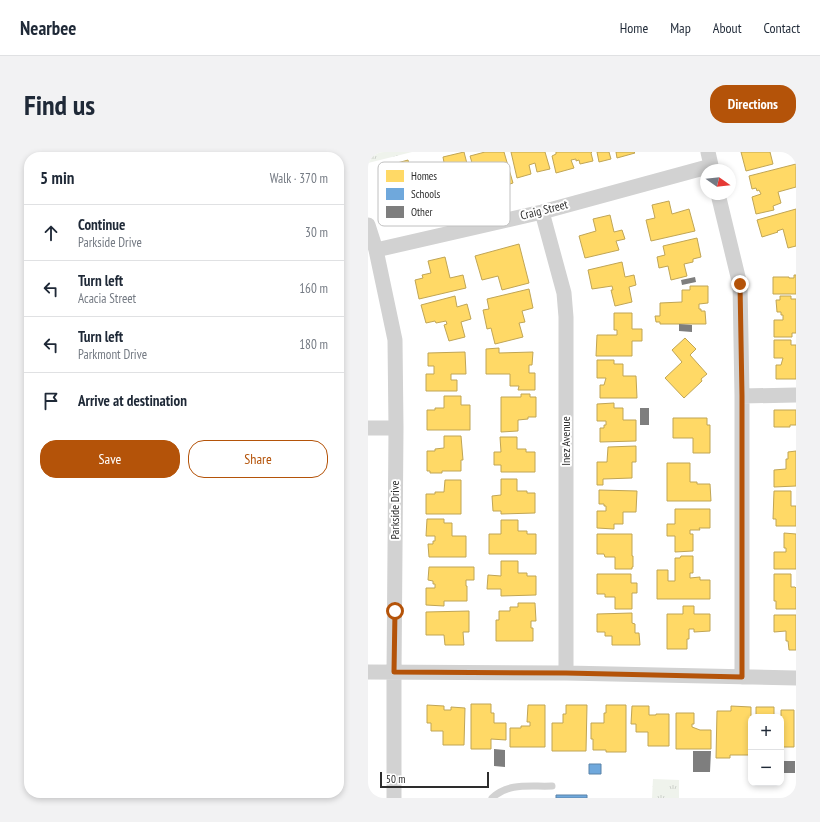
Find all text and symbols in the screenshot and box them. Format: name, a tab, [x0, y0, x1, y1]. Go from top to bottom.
text: Nearbee	[20, 16, 77, 40]
text: Home	[620, 19, 648, 37]
text: Map	[670, 19, 691, 37]
text: About	[713, 19, 742, 37]
text: Contact	[764, 19, 800, 37]
button: Directions	[710, 85, 796, 123]
text: Find us	[24, 86, 95, 123]
legend	[378, 162, 510, 226]
north arrow	[700, 164, 736, 200]
text: 5 min	[40, 167, 74, 189]
text: Homes	[411, 169, 437, 183]
text: Walk · 370 m	[270, 170, 328, 187]
text: Schools	[411, 187, 441, 201]
street label: Craig Street	[518, 196, 570, 223]
text: Other	[411, 205, 432, 219]
text: Continue	[78, 215, 125, 234]
icon: ahead	[40, 222, 62, 244]
text: 30 m	[305, 224, 328, 241]
text: Parkside Drive	[78, 234, 142, 251]
text: Turn left	[78, 271, 123, 290]
route end	[731, 275, 749, 293]
icon: left	[40, 278, 62, 300]
text: 160 m	[299, 280, 328, 297]
text: Acacia Street	[78, 290, 136, 307]
text: Turn left	[78, 327, 123, 346]
icon: left	[40, 334, 62, 356]
text: 180 m	[299, 336, 328, 353]
text: Parkmont Drive	[78, 346, 147, 363]
icon: arrive	[40, 390, 62, 412]
text: Arrive at destination	[78, 391, 187, 410]
street label: Inez Avenue	[558, 416, 573, 466]
button: Save	[40, 440, 180, 478]
button: Share	[188, 440, 328, 478]
street label: Parkside Drive	[387, 480, 402, 540]
route start	[386, 602, 404, 620]
map controls	[748, 714, 784, 786]
button: +	[748, 714, 784, 750]
button: −	[748, 750, 784, 786]
scale bar	[380, 770, 489, 789]
text: 50 m	[386, 772, 405, 786]

